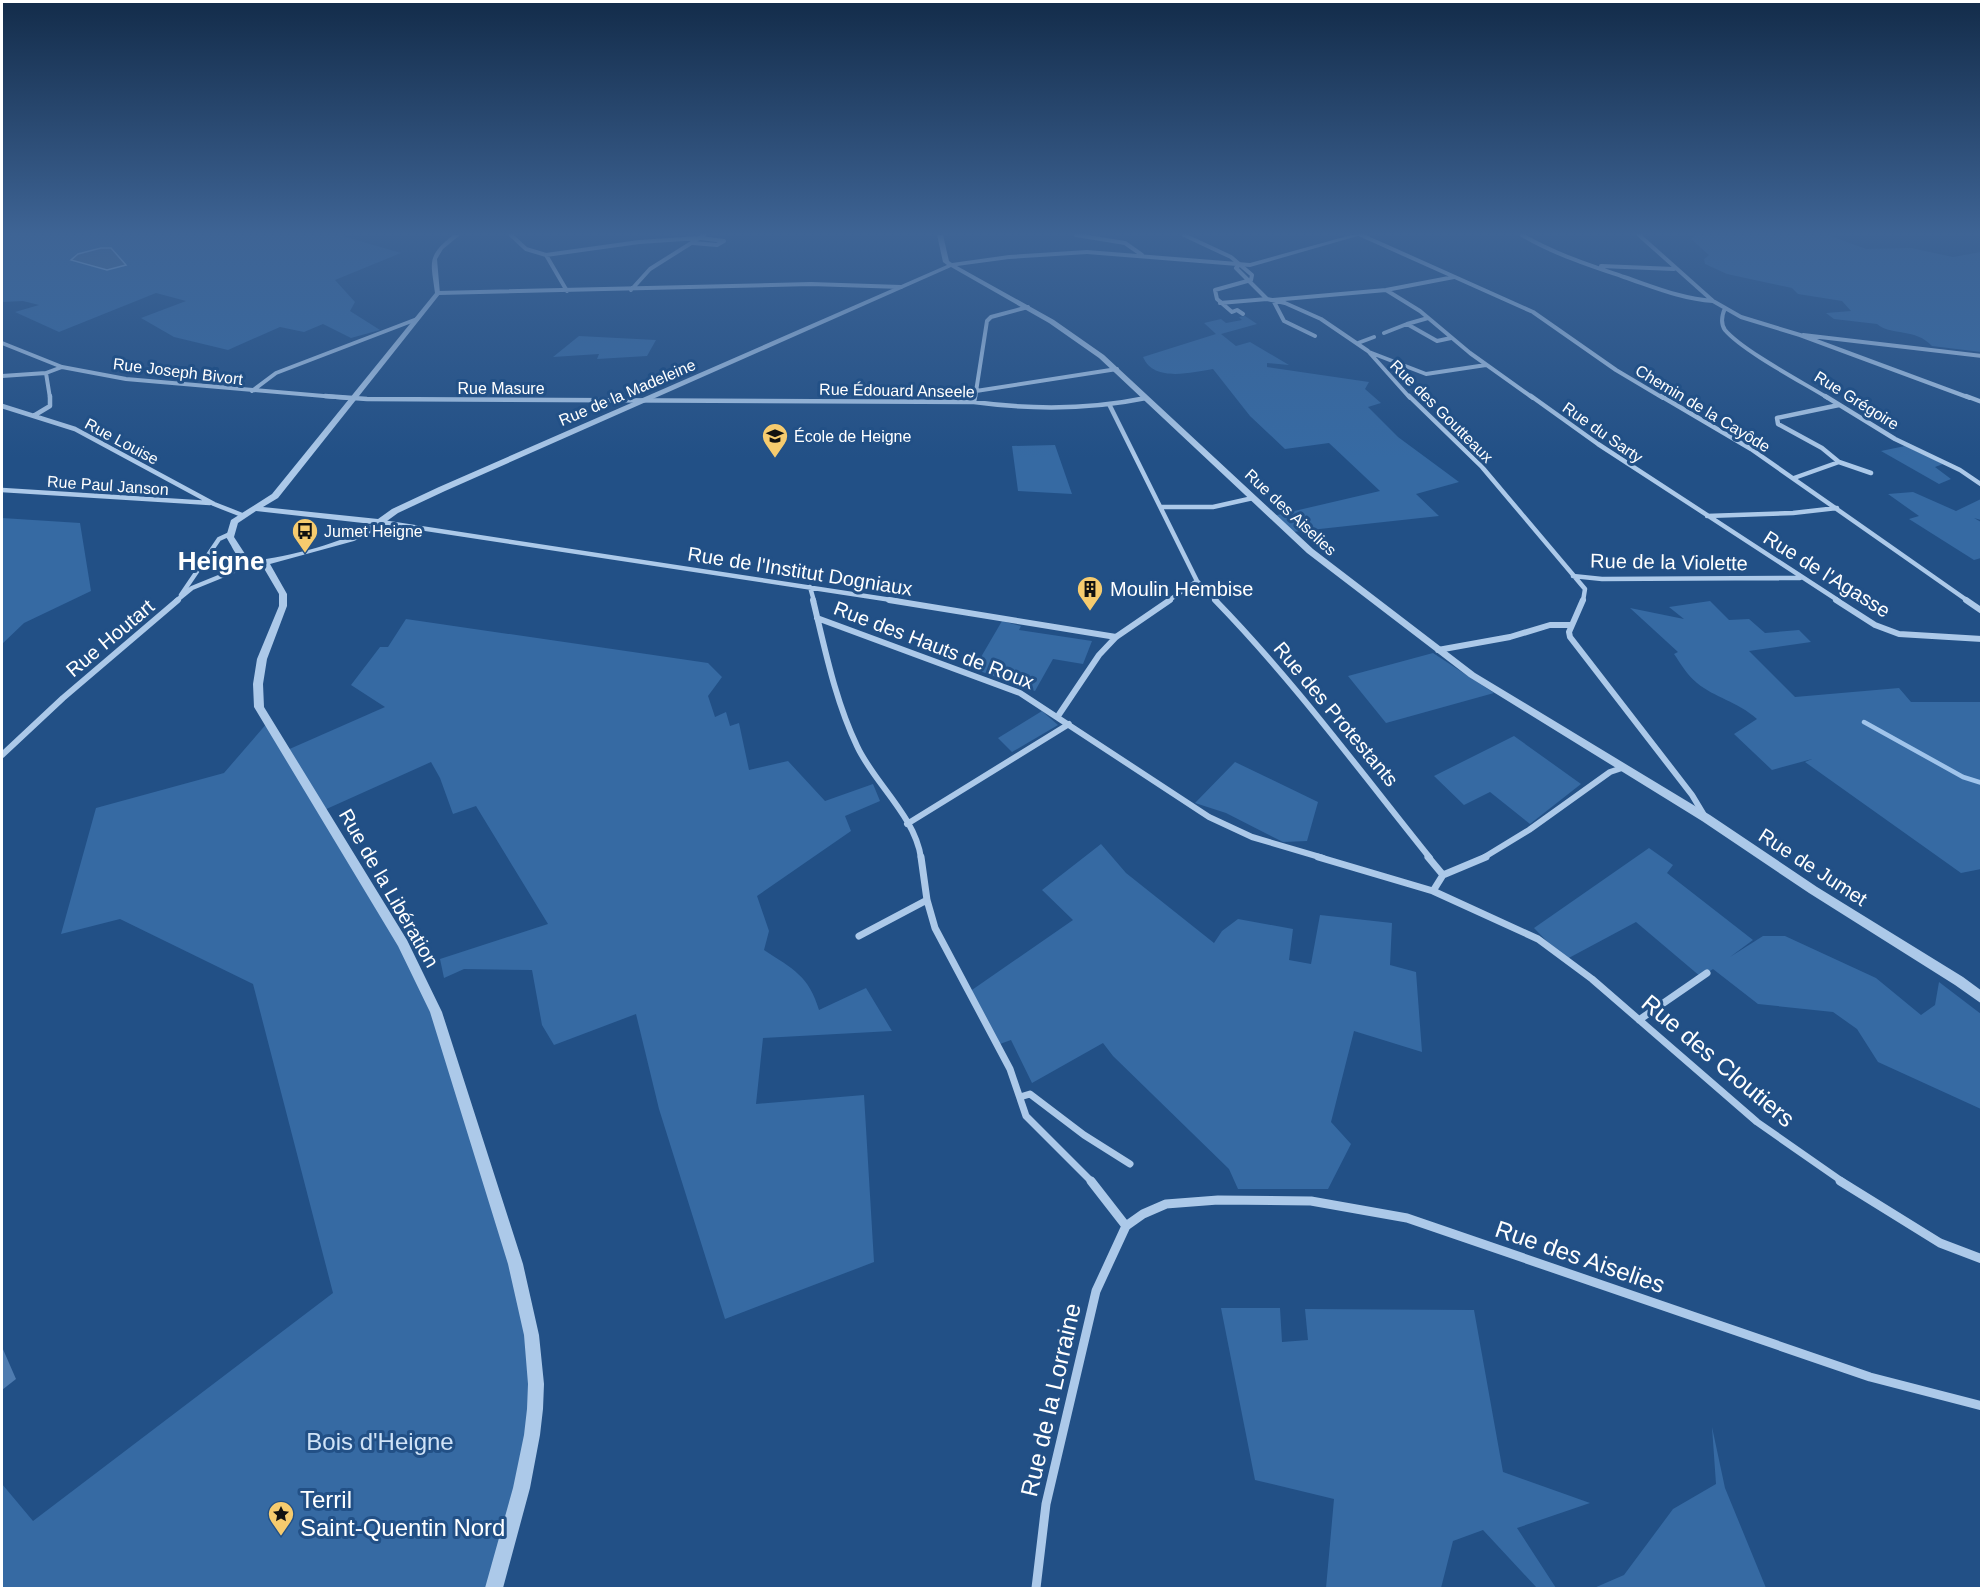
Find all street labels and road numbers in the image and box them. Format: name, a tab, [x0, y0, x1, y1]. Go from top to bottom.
street label: Rue Joseph Bivort	[112, 355, 244, 388]
street label: Rue de la Madeleine	[556, 356, 698, 429]
street label: Rue des Goutteaux	[1387, 357, 1496, 466]
street label: Chemin de la Cayôde	[1632, 362, 1773, 455]
street label: Rue Grégoire	[1812, 368, 1902, 433]
street label: Rue Masure	[457, 380, 545, 397]
street label: Rue Édouard Anseele	[819, 380, 975, 400]
street label: Rue du Sarty	[1560, 399, 1646, 466]
street label: Rue Louise	[82, 415, 162, 468]
street label: Rue des Aiselies	[1242, 466, 1340, 559]
street label: Rue Paul Janson	[47, 473, 169, 498]
street label: Rue de l'Agasse	[1760, 526, 1894, 622]
street label: Rue de l'Institut Dogniaux	[686, 542, 914, 600]
street label: Rue de la Violette	[1590, 550, 1748, 574]
street label: Rue Houtart	[62, 595, 159, 681]
street label: Rue des Hauts de Roux	[831, 597, 1037, 693]
street label: Rue des Protestants	[1269, 638, 1403, 790]
street label: Rue de la Libération	[335, 805, 443, 971]
street label: Rue de Jumet	[1755, 824, 1872, 910]
street label: Rue des Cloutiers	[1637, 989, 1800, 1132]
street label: Rue des Aiselies	[1492, 1215, 1668, 1298]
street label: Rue de la Lorraine	[1015, 1301, 1086, 1499]

